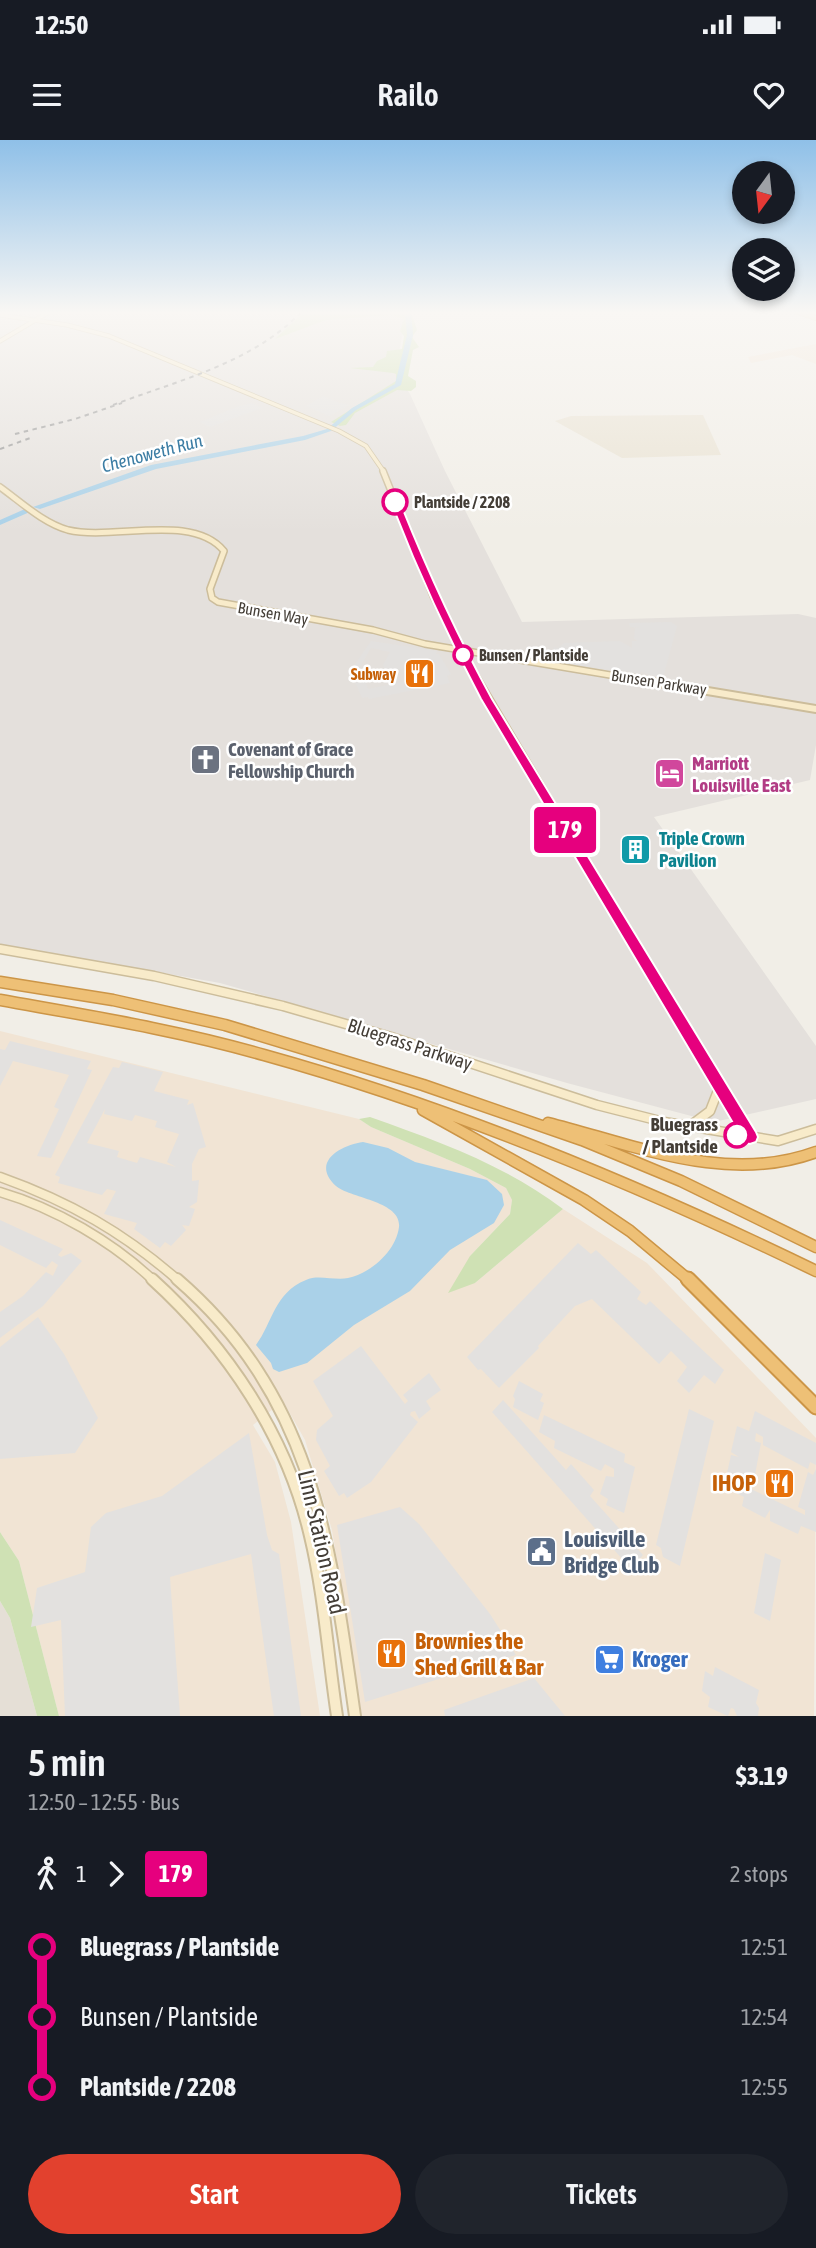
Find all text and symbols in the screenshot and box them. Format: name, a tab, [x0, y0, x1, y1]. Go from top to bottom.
text: 12:50	[35, 10, 89, 40]
icon: menu	[28, 76, 66, 114]
text: Railo	[377, 76, 439, 113]
icon: heart	[750, 76, 788, 114]
north arrow	[732, 161, 794, 224]
map controls	[732, 161, 795, 301]
button: layers	[732, 238, 795, 301]
water label: Chenoweth Run	[99, 429, 205, 477]
marker: Plantside / 2208	[382, 489, 408, 515]
place label: Plantside / 2208	[414, 493, 510, 511]
street label: Bunsen Way	[236, 598, 310, 629]
marker: Bunsen / Plantside	[453, 645, 473, 665]
place label: Bunsen / Plantside	[479, 646, 589, 664]
restaurant icon: Subway	[402, 657, 436, 691]
place label: Subway	[351, 665, 396, 683]
street label: Bunsen Parkway	[610, 666, 708, 699]
place label: Covenant of Grace Fellowship Church	[228, 738, 355, 782]
church icon: Covenant of Grace Fellowship Church	[188, 743, 222, 777]
place label: Marriott Louisville East	[692, 752, 791, 796]
hotel icon: Marriott Louisville East	[652, 757, 686, 791]
line badge: 179	[525, 807, 605, 853]
text: 179	[548, 816, 582, 843]
place label: Triple Crown Pavilion	[659, 827, 745, 871]
building icon: Triple Crown Pavilion	[619, 832, 653, 866]
street label: Bluegrass Parkway	[345, 1014, 475, 1075]
place label: Bluegrass / Plantside	[642, 1113, 718, 1157]
marker: Bluegrass / Plantside	[724, 1122, 750, 1148]
restaurant icon: IHOP	[762, 1466, 796, 1500]
street label: Linn Station Road	[293, 1467, 351, 1617]
place label: IHOP	[712, 1470, 756, 1496]
place label: Louisville Bridge Club	[564, 1526, 659, 1578]
public building icon: Louisville Bridge Club	[524, 1535, 558, 1569]
place label: Brownies the Shed Grill & Bar	[415, 1628, 545, 1680]
restaurant icon: Brownies the Shed Grill & Bar	[375, 1637, 409, 1671]
supermarket icon: Kroger	[592, 1642, 626, 1676]
place label: Kroger	[632, 1646, 689, 1672]
text: 5 min	[28, 1741, 106, 1784]
text: $3.19	[736, 1761, 788, 1791]
text: 12:50 – 12:55 · Bus	[28, 1789, 180, 1815]
icon: walk	[28, 1855, 66, 1893]
icon: forward	[97, 1855, 135, 1893]
text: 179	[159, 1860, 193, 1887]
text: 1	[76, 1861, 87, 1887]
text: 2 stops	[730, 1861, 788, 1887]
text: Bluegrass / Plantside	[80, 1932, 279, 1962]
text: 12:51	[741, 1934, 788, 1960]
text: Bunsen / Plantside	[80, 2002, 258, 2032]
text: 12:54	[741, 2004, 788, 2030]
text: Plantside / 2208	[80, 2072, 236, 2102]
text: 12:55	[741, 2074, 788, 2100]
button: Start	[28, 2154, 401, 2234]
button: Tickets	[415, 2154, 788, 2234]

